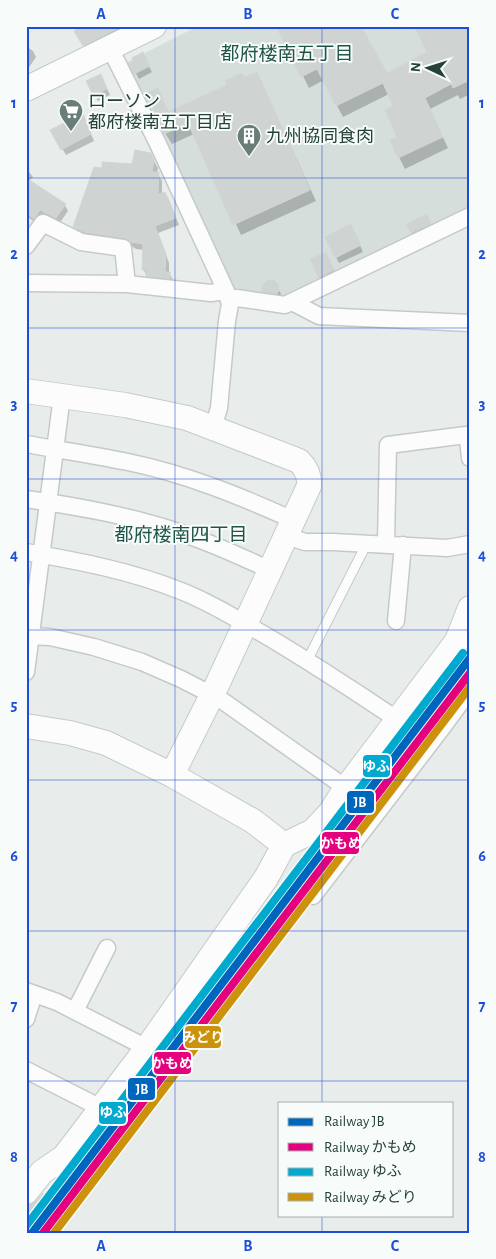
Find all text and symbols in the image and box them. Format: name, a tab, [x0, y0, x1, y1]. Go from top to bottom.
text: A	[96, 6, 106, 22]
text: B	[243, 6, 253, 22]
text: C	[391, 6, 400, 22]
north arrow	[404, 42, 454, 92]
district label: 都府楼南五丁目	[220, 43, 354, 64]
text: N	[409, 62, 423, 73]
place label: ローソン 都府楼南五丁目店	[88, 93, 232, 132]
text: 1	[11, 95, 17, 111]
text: 1	[479, 95, 485, 111]
supermarket icon: ローソン 都府楼南五丁目店	[58, 98, 84, 132]
building icon: 九州協同食肉	[236, 123, 262, 157]
place label: 九州協同食肉	[266, 126, 374, 146]
text: 2	[10, 246, 18, 262]
text: 2	[478, 246, 486, 262]
text: 3	[11, 396, 18, 412]
text: 3	[479, 396, 486, 412]
district label: 都府楼南四丁目	[114, 524, 248, 545]
text: 4	[10, 547, 18, 563]
text: 4	[478, 547, 486, 563]
text: 5	[11, 697, 18, 713]
text: 5	[479, 697, 486, 713]
line badge: ゆふ	[362, 754, 391, 778]
text: ゆふ	[362, 759, 390, 774]
line badge: JB	[346, 790, 375, 814]
text: JB	[354, 796, 366, 810]
line badge: かもめ	[321, 831, 360, 855]
text: かもめ	[320, 836, 362, 851]
text: 6	[10, 848, 18, 864]
text: 6	[478, 848, 486, 864]
text: 7	[11, 998, 18, 1014]
text: 7	[479, 998, 486, 1014]
line badge: みどり	[184, 1025, 222, 1049]
text: みどり	[182, 1030, 224, 1045]
line badge: かもめ	[153, 1051, 192, 1075]
text: かもめ	[151, 1056, 193, 1071]
line badge: JB	[127, 1077, 156, 1101]
text: JB	[136, 1083, 148, 1097]
line badge: ゆふ	[98, 1101, 127, 1125]
legend	[278, 1102, 454, 1216]
text: ゆふ	[99, 1105, 127, 1120]
text: Railway JB	[324, 1114, 384, 1129]
text: Railway かもめ	[324, 1139, 417, 1155]
text: 8	[10, 1149, 18, 1165]
text: 8	[478, 1149, 486, 1165]
text: Railway ゆふ	[324, 1163, 401, 1179]
text: Railway みどり	[324, 1189, 417, 1205]
text: A	[96, 1238, 106, 1254]
text: B	[243, 1238, 253, 1254]
text: C	[391, 1238, 400, 1254]

